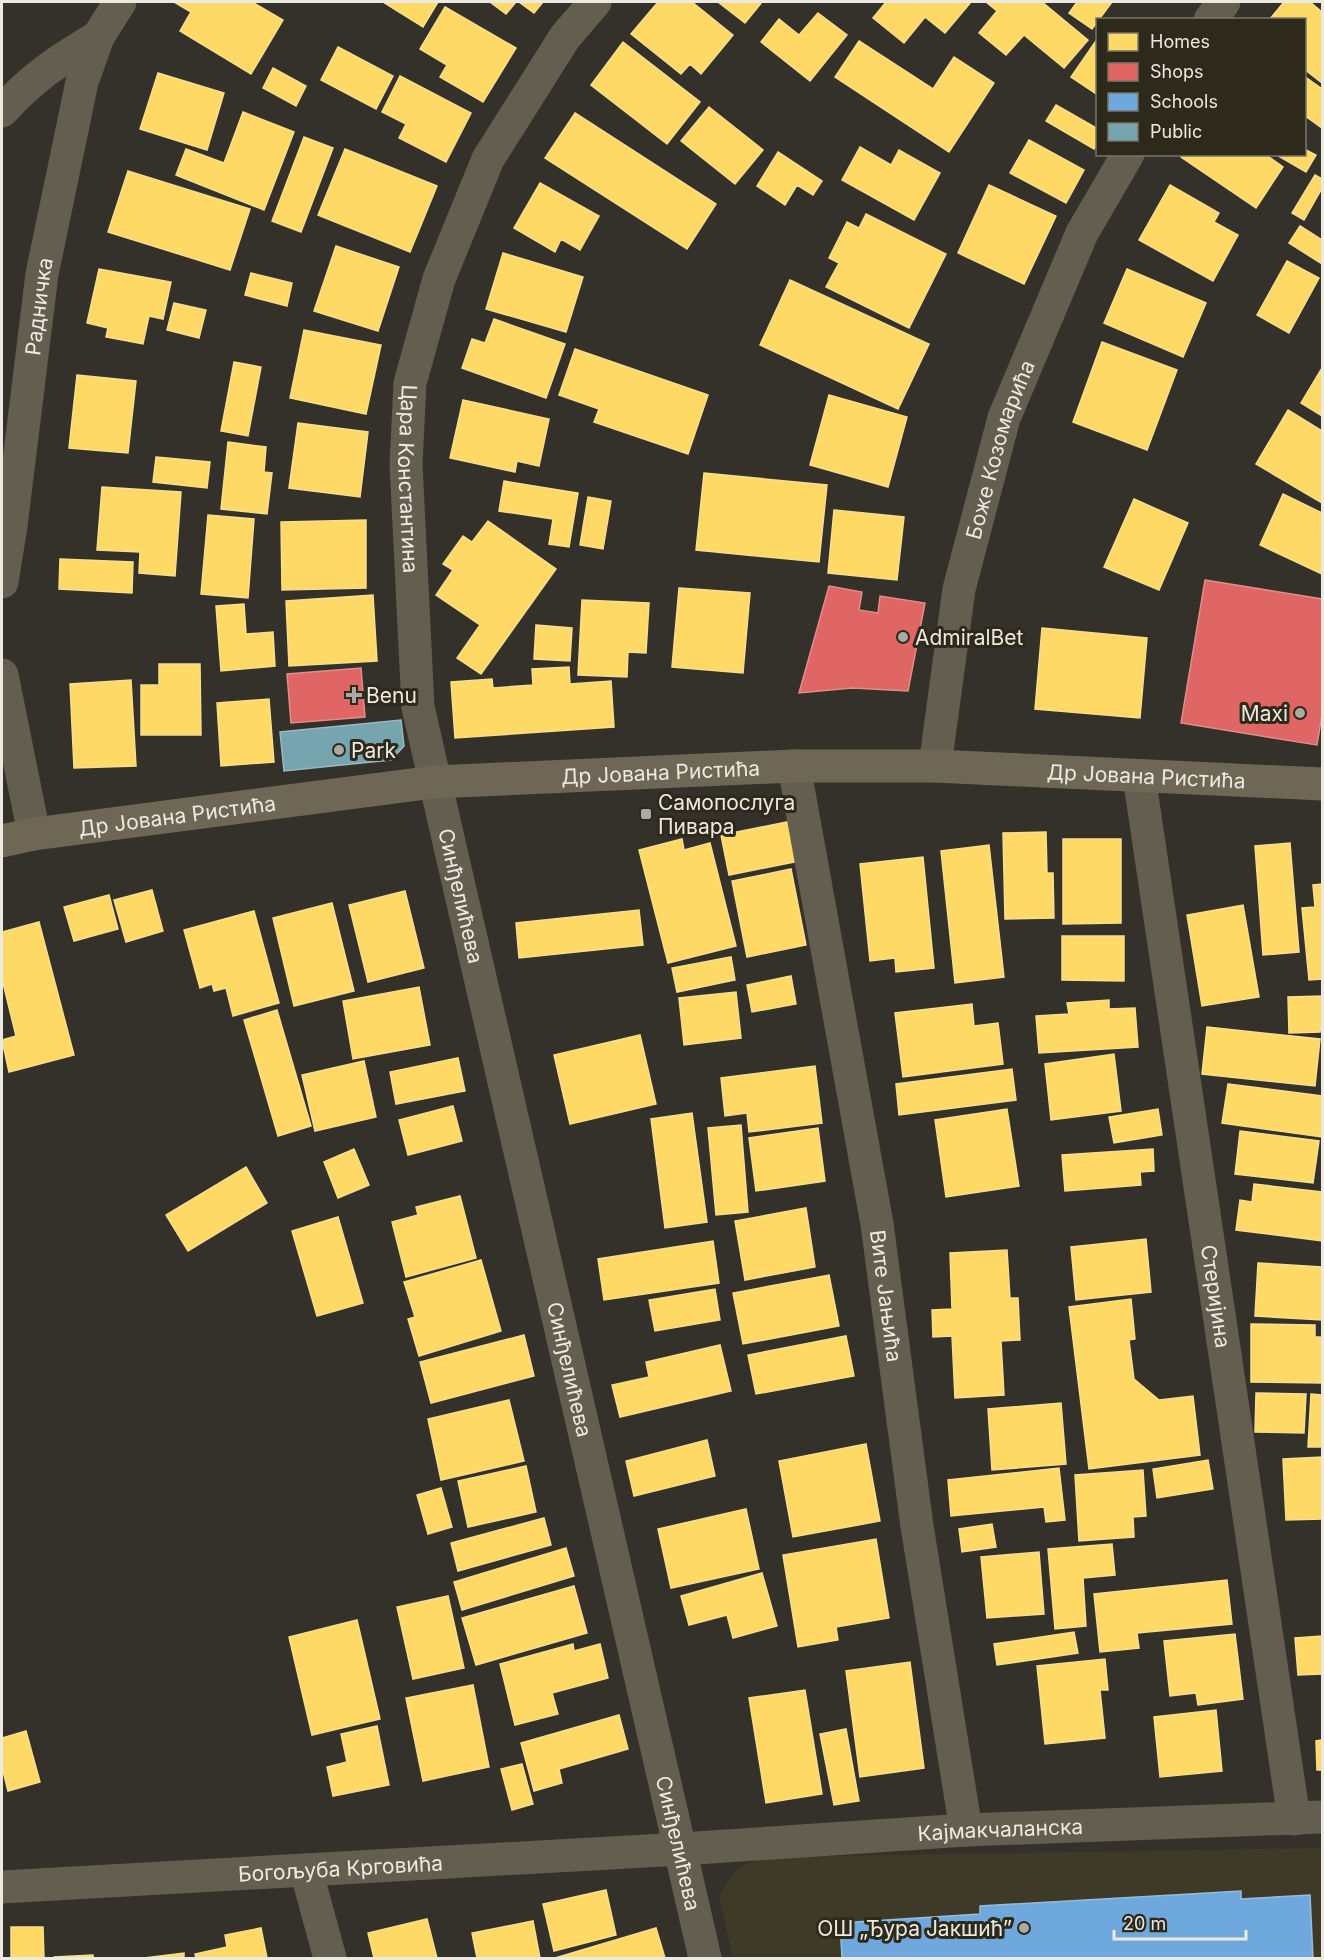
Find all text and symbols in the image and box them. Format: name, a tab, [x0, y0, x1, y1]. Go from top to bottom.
legend	[1096, 18, 1306, 156]
text: Homes	[1150, 31, 1210, 52]
text: Shops	[1150, 61, 1204, 82]
text: Schools	[1150, 91, 1218, 112]
text: Public	[1150, 121, 1202, 142]
street label: Радничка	[20, 255, 58, 357]
street label: Боже Козомарића	[960, 356, 1040, 542]
street label: Цара Константина	[393, 384, 424, 574]
place label: AdmiralBet	[915, 625, 1024, 650]
marker: AdmiralBet	[896, 630, 910, 644]
place label: Benu	[366, 683, 417, 708]
marker: Benu	[347, 688, 361, 702]
place label: Maxi	[1241, 701, 1288, 726]
marker: Maxi	[1293, 706, 1307, 720]
place label: Park	[351, 738, 396, 763]
marker: Park	[332, 743, 346, 757]
street label: Др Јована Ристића	[561, 755, 761, 789]
street label: Др Јована Ристића	[1046, 759, 1246, 793]
street label: Др Јована Ристића	[77, 790, 277, 841]
place label: Самопослуга Пивара	[658, 790, 795, 839]
marker: Самопослуга Пивара	[639, 807, 653, 821]
street label: Синђелићева	[434, 826, 489, 966]
street label: Вите Јањића	[865, 1228, 908, 1363]
street label: Стеријина	[1196, 1243, 1236, 1350]
street label: Синђелићева	[542, 1300, 598, 1439]
street label: Синђелићева	[651, 1773, 706, 1913]
street label: Кајмакчаланска	[917, 1813, 1084, 1846]
street label: Богољуба Крговића	[237, 1850, 444, 1886]
scale bar	[1114, 1903, 1246, 1941]
text: 20 m	[1123, 1913, 1166, 1934]
place label: ОШ „Ђура Јакшић”	[817, 1916, 1012, 1941]
marker: ОШ „Ђура Јакшић”	[1017, 1921, 1031, 1935]

